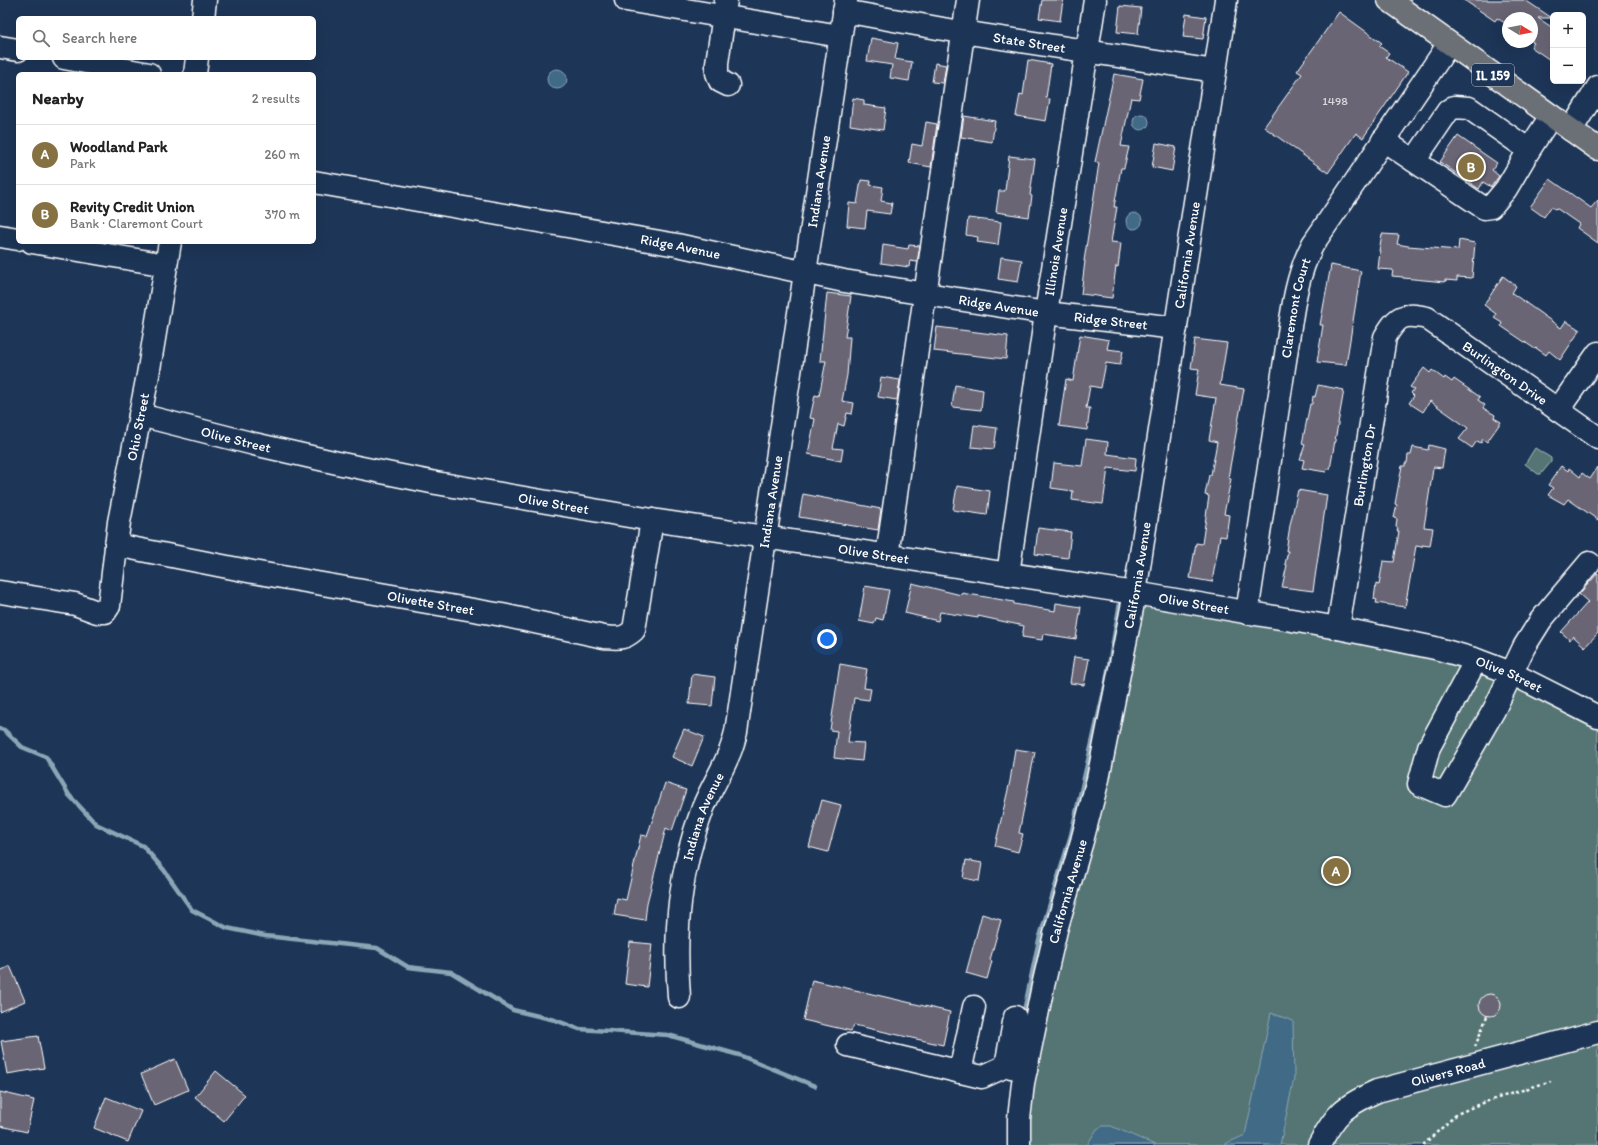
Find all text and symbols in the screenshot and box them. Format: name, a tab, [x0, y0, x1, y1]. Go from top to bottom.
north arrow	[1502, 12, 1538, 48]
map controls	[1550, 12, 1586, 84]
button: +	[1550, 12, 1586, 48]
search box	[16, 16, 316, 60]
icon: search	[30, 27, 52, 49]
street label: State Street	[992, 28, 1067, 56]
text: Search here	[62, 29, 137, 47]
button: −	[1550, 48, 1586, 84]
road number: IL 159	[1472, 64, 1514, 86]
text: Nearby	[32, 88, 84, 108]
text: 2 results	[252, 91, 300, 106]
house number: 1498	[1322, 94, 1348, 108]
street label: Indiana Avenue	[803, 134, 834, 229]
text: Woodland Park	[70, 138, 167, 156]
text: A	[41, 147, 49, 162]
text: 260 m	[264, 147, 300, 162]
pin: B	[1458, 152, 1484, 182]
text: Park	[70, 156, 96, 171]
text: Revity Credit Union	[70, 198, 194, 216]
street label: California Avenue	[1170, 200, 1203, 310]
street label: Illinois Avenue	[1040, 206, 1071, 297]
text: B	[41, 207, 49, 222]
text: 370 m	[265, 207, 300, 222]
text: Bank · Claremont Court	[70, 216, 203, 231]
street label: Ridge Avenue	[639, 230, 722, 263]
street label: Claremont Court	[1277, 255, 1314, 359]
street label: Ridge Avenue	[957, 291, 1041, 320]
street label: Ridge Street	[1073, 308, 1149, 333]
street label: Burlington Drive	[1459, 337, 1551, 409]
street label: Ohio Street	[123, 392, 153, 462]
street label: Olive Street	[199, 422, 273, 456]
street label: Burlington Dr	[1349, 422, 1379, 508]
street label: Indiana Avenue	[755, 454, 786, 549]
street label: Olive Street	[517, 489, 590, 518]
street label: California Avenue	[1120, 520, 1154, 630]
street label: Olive Street	[837, 540, 910, 567]
street label: Olivette Street	[386, 587, 476, 619]
street label: Olive Street	[1157, 589, 1230, 618]
your location	[817, 629, 837, 649]
street label: Olive Street	[1473, 652, 1545, 696]
street label: Indiana Avenue	[679, 769, 727, 862]
street label: California Avenue	[1045, 837, 1091, 945]
pin: A	[1323, 856, 1349, 886]
street label: Olivers Road	[1409, 1054, 1487, 1090]

